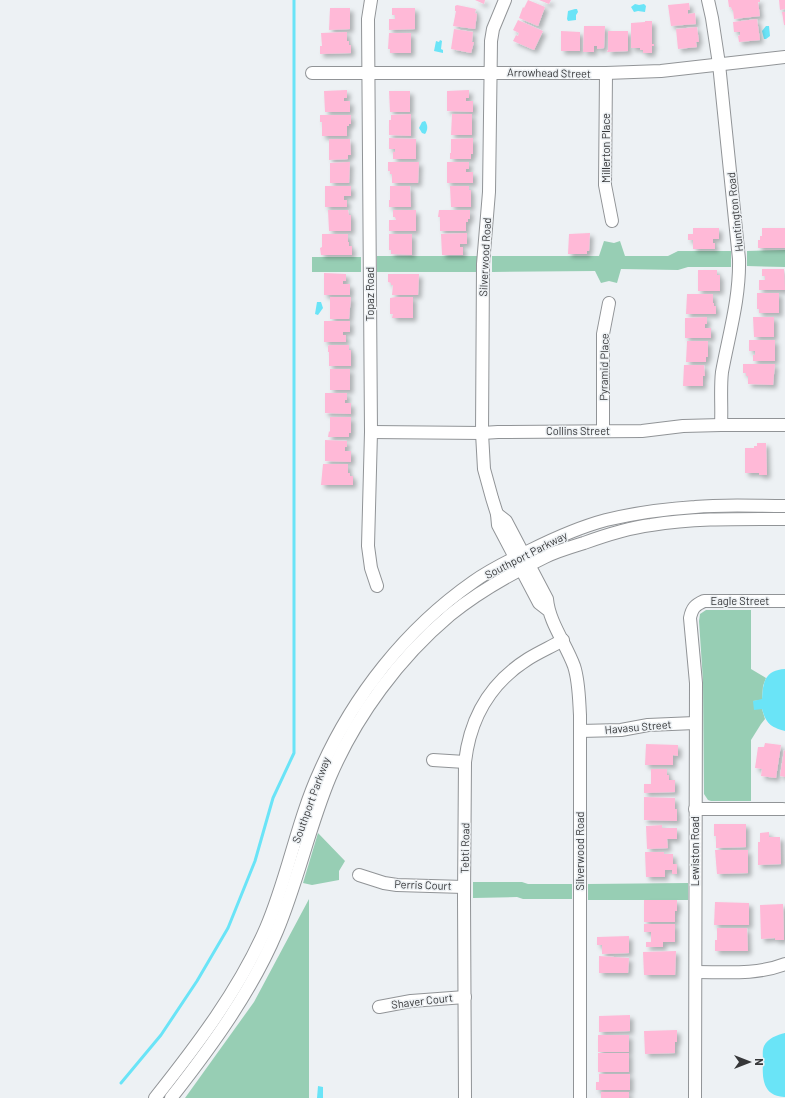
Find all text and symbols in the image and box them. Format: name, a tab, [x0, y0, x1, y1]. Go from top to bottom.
street label: Arrowhead Street	[507, 65, 591, 80]
street label: Millerton Place	[599, 113, 612, 183]
street label: Huntington Road	[724, 172, 745, 252]
street label: Silverwood Road	[476, 217, 493, 297]
street label: Topaz Road	[363, 267, 376, 321]
street label: Pyramid Place	[596, 333, 611, 401]
street label: Collins Street	[546, 424, 610, 437]
street label: Southport Parkway	[482, 528, 569, 581]
street label: Eagle Street	[711, 594, 769, 607]
street label: Havasu Street	[604, 717, 672, 736]
street label: Southport Parkway	[289, 755, 332, 845]
street label: Silverwood Road	[573, 811, 586, 891]
street label: Lewiston Road	[688, 816, 701, 886]
street label: Tebti Road	[458, 823, 471, 873]
street label: Perris Court	[394, 877, 452, 892]
street label: Shaver Court	[391, 990, 453, 1011]
north arrow	[729, 1042, 769, 1082]
text: N	[753, 1058, 766, 1066]

